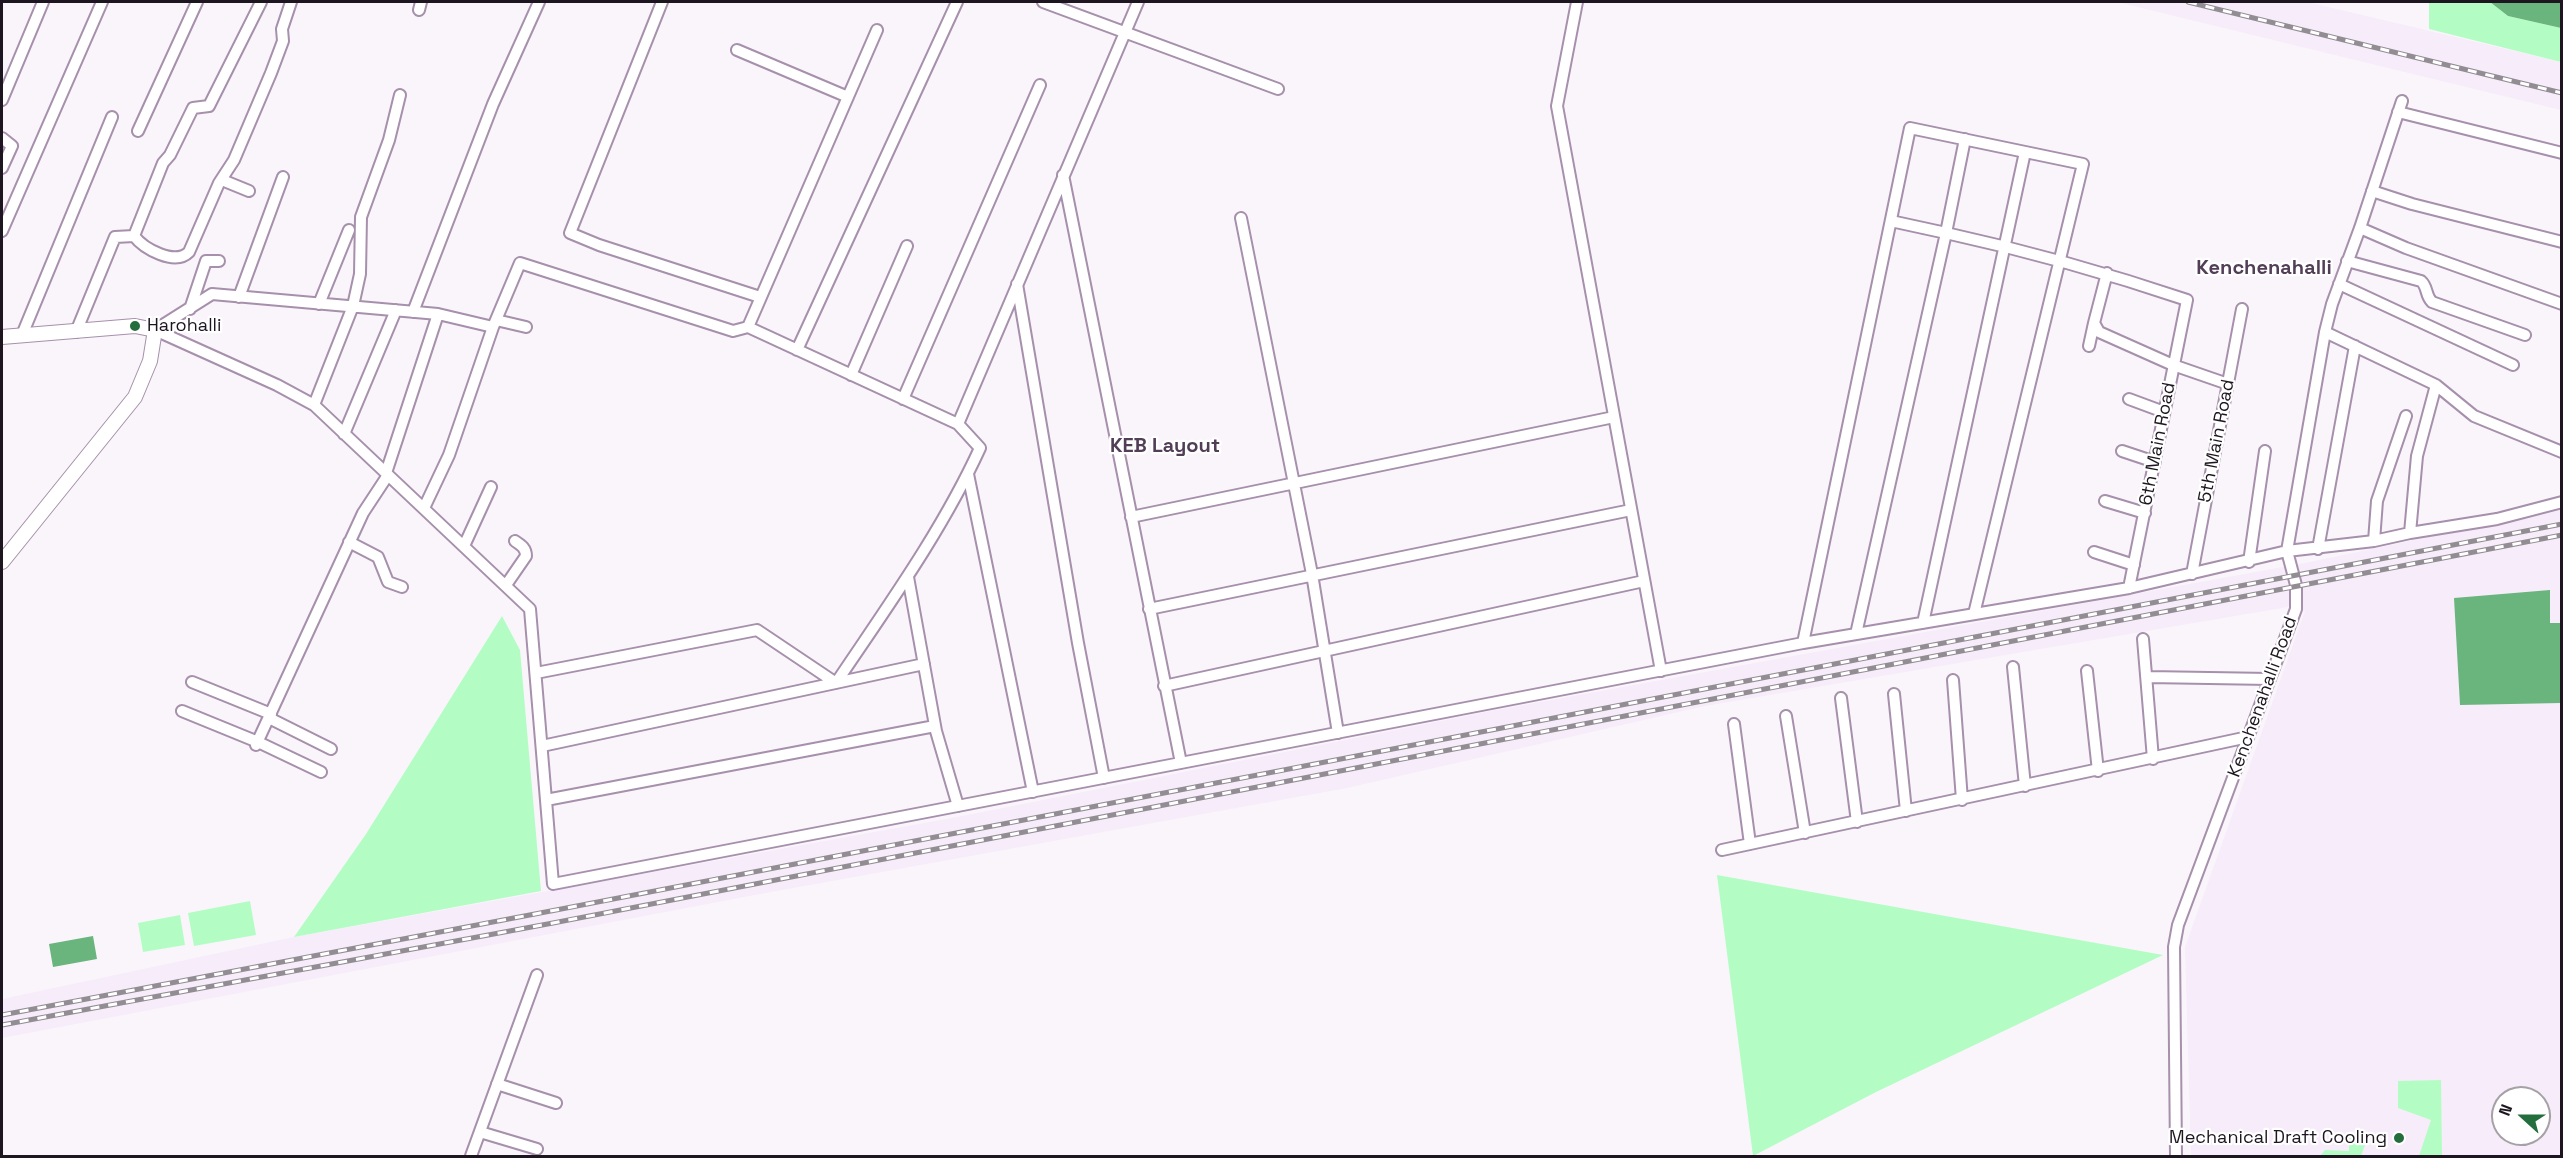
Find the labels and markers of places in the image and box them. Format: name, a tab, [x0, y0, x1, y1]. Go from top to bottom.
place label: Harohalli	[147, 315, 221, 337]
marker: Harohalli	[128, 319, 142, 333]
place label: Mechanical Draft Cooling	[2169, 1127, 2387, 1149]
marker: Mechanical Draft Cooling	[2392, 1131, 2406, 1145]

